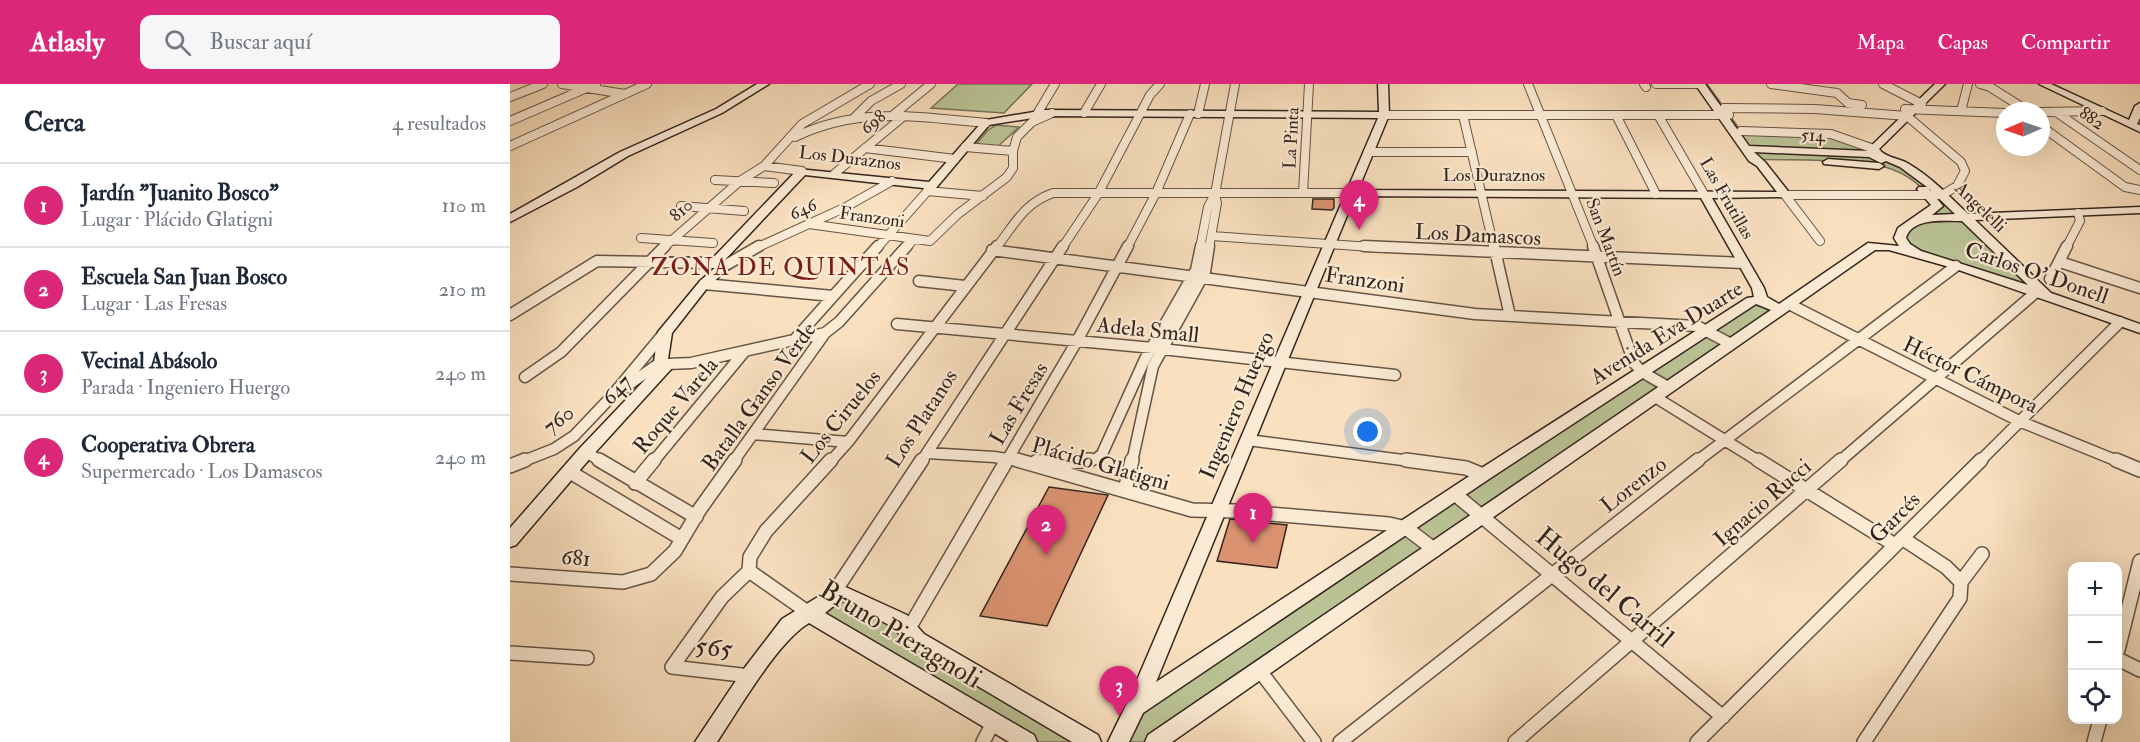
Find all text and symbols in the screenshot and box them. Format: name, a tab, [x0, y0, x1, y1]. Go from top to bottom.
search box	[140, 15, 560, 69]
text: Atlasly	[30, 25, 104, 60]
icon: search	[161, 26, 194, 59]
text: Buscar aquí	[209, 28, 311, 56]
text: Mapa	[1857, 29, 1905, 56]
text: Capas	[1938, 29, 1988, 56]
text: Compartir	[2021, 29, 2110, 56]
north arrow	[1996, 102, 2050, 156]
street label: 882	[2074, 102, 2109, 135]
street label: 698	[856, 105, 891, 140]
street label: La Pinta	[1278, 106, 1305, 170]
text: Cerca	[24, 107, 85, 139]
text: 4 resultados	[392, 111, 486, 136]
street label: 514	[1801, 124, 1827, 147]
street label: Los Duraznos	[798, 141, 902, 176]
street label: Las Frutillas	[1694, 153, 1759, 243]
street label: Los Duraznos	[1443, 164, 1545, 187]
street label: Angelelli	[1949, 176, 2012, 238]
text: Jardín "Juanito Bosco"	[81, 179, 279, 207]
pin: 4	[1340, 180, 1378, 230]
text: 1	[40, 193, 47, 218]
text: 110 m	[442, 193, 486, 218]
street label: 646	[786, 193, 821, 226]
street label: 810	[665, 194, 698, 227]
street label: San Martín	[1580, 195, 1631, 279]
street label: Franzoni	[838, 202, 906, 233]
text: Lugar · Plácido Glatigni	[81, 207, 273, 232]
street label: Los Damascos	[1414, 218, 1542, 252]
street label: Carlos O' Donell	[1961, 235, 2112, 311]
district label: ZONA DE QUINTAS	[651, 252, 911, 283]
street label: Franzoni	[1323, 261, 1407, 299]
text: Escuela San Juan Bosco	[81, 263, 287, 291]
street label: Avenida Eva Duarte	[1584, 275, 1748, 392]
text: 2	[38, 277, 49, 302]
text: 210 m	[439, 277, 486, 302]
text: Lugar · Las Fresas	[81, 291, 227, 316]
street label: Adela Small	[1094, 311, 1201, 349]
street label: Batalla Ganso Verde	[695, 317, 822, 477]
street label: Ingeniero Huergo	[1193, 327, 1281, 484]
street label: Héctor Cámpora	[1898, 330, 2044, 421]
text: Vecinal Abásolo	[81, 347, 217, 375]
street label: Roque Varela	[627, 351, 725, 460]
street label: Las Fresas	[983, 357, 1055, 450]
text: 3	[40, 361, 47, 386]
text: 240 m	[435, 361, 486, 386]
street label: Los Ciruelos	[794, 364, 887, 469]
street label: Los Platanos	[880, 364, 964, 473]
street label: 647	[595, 368, 638, 411]
text: Parada · Ingeniero Huergo	[81, 375, 290, 400]
street label: 760	[537, 399, 580, 441]
your location	[1353, 417, 1382, 446]
text: Cooperativa Obrera	[81, 431, 255, 459]
street label: Plácido Glatigni	[1028, 431, 1173, 497]
text: 4	[38, 445, 49, 470]
text: 240 m	[435, 445, 486, 470]
street label: Lorenzo	[1595, 450, 1672, 519]
street label: Ignacio Rucci	[1708, 453, 1817, 553]
text: Supermercado · Los Damascos	[81, 459, 322, 484]
street label: Garcés	[1863, 486, 1926, 549]
pin: 1	[1234, 494, 1272, 543]
pin: 2	[1026, 506, 1066, 555]
street label: Hugo del Carril	[1529, 520, 1680, 655]
street label: 681	[560, 543, 592, 573]
map controls	[2068, 562, 2122, 724]
button: +	[2068, 562, 2122, 616]
street label: Bruno Pieragnoli	[814, 573, 988, 696]
button: −	[2068, 616, 2122, 670]
street label: 565	[694, 629, 734, 666]
pin: 3	[1100, 666, 1138, 716]
button: locate	[2068, 670, 2122, 724]

